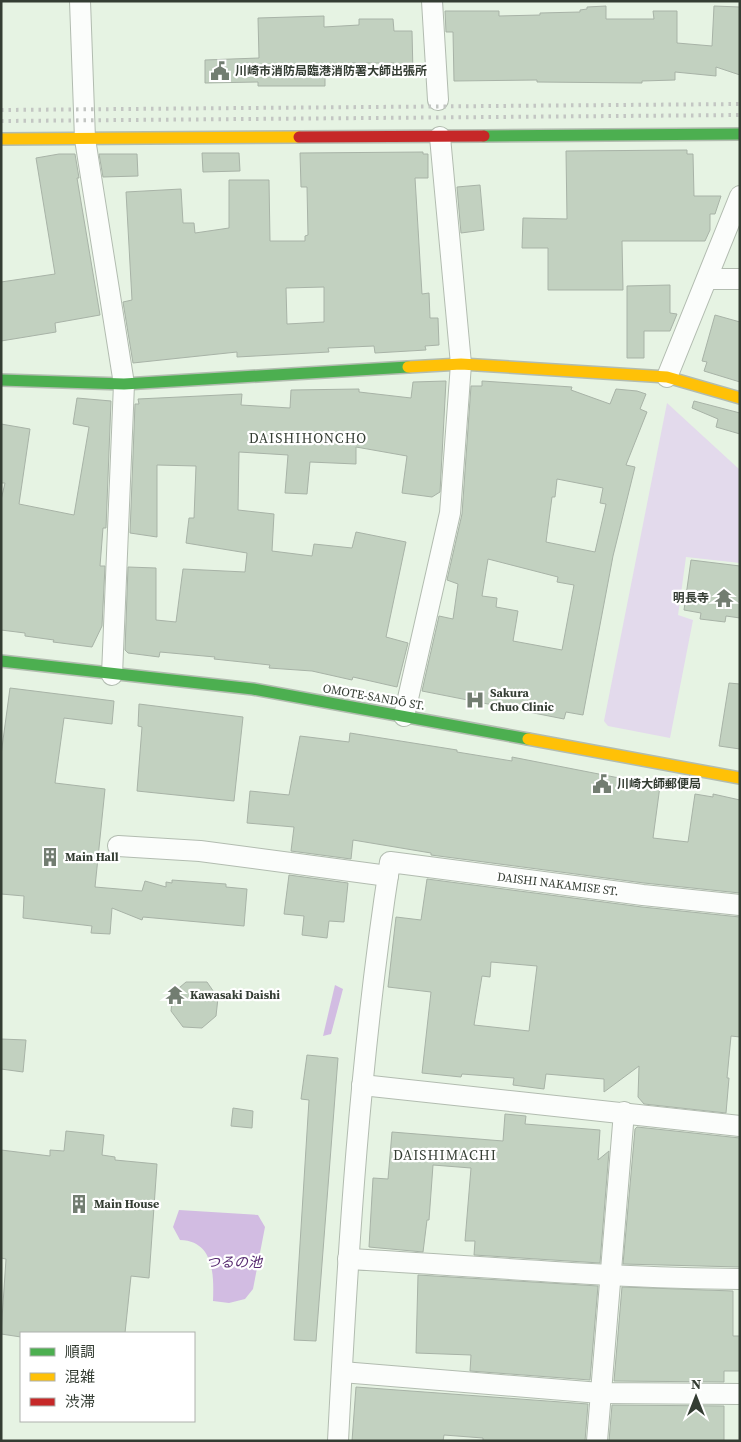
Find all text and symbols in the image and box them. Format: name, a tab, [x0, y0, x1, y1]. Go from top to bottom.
public building icon: 川崎市消防局臨港消防署大師出張所	[209, 60, 231, 82]
place label: 川崎市消防局臨港消防署大師出張所	[235, 63, 427, 79]
district label: DAISHIHONCHO	[249, 428, 367, 448]
temple icon: 明長寺	[713, 587, 735, 609]
place label: 明長寺	[673, 590, 709, 606]
street label: OMOTE-SANDŌ ST.	[322, 680, 426, 714]
place label: Sakura Chuo Clinic	[490, 685, 554, 715]
hospital icon: Sakura Chuo Clinic	[464, 689, 486, 711]
public building icon: 川崎大師郵便局	[591, 773, 613, 795]
place label: 川崎大師郵便局	[617, 776, 701, 792]
building icon: Main Hall	[39, 846, 61, 868]
place label: Main Hall	[65, 849, 119, 865]
street label: DAISHI NAKAMISE ST.	[496, 869, 620, 899]
temple icon: Kawasaki Daishi	[164, 984, 186, 1006]
place label: Kawasaki Daishi	[190, 987, 280, 1003]
district label: DAISHIMACHI	[393, 1145, 497, 1165]
building icon: Main House	[68, 1193, 90, 1215]
place label: Main House	[94, 1196, 159, 1212]
water label: つるの池	[206, 1252, 264, 1272]
legend	[20, 1332, 195, 1422]
text: 順調	[65, 1341, 95, 1362]
text: 混雑	[65, 1366, 95, 1387]
north arrow	[671, 1372, 721, 1422]
text: N	[691, 1374, 701, 1394]
text: 渋滞	[65, 1391, 95, 1412]

